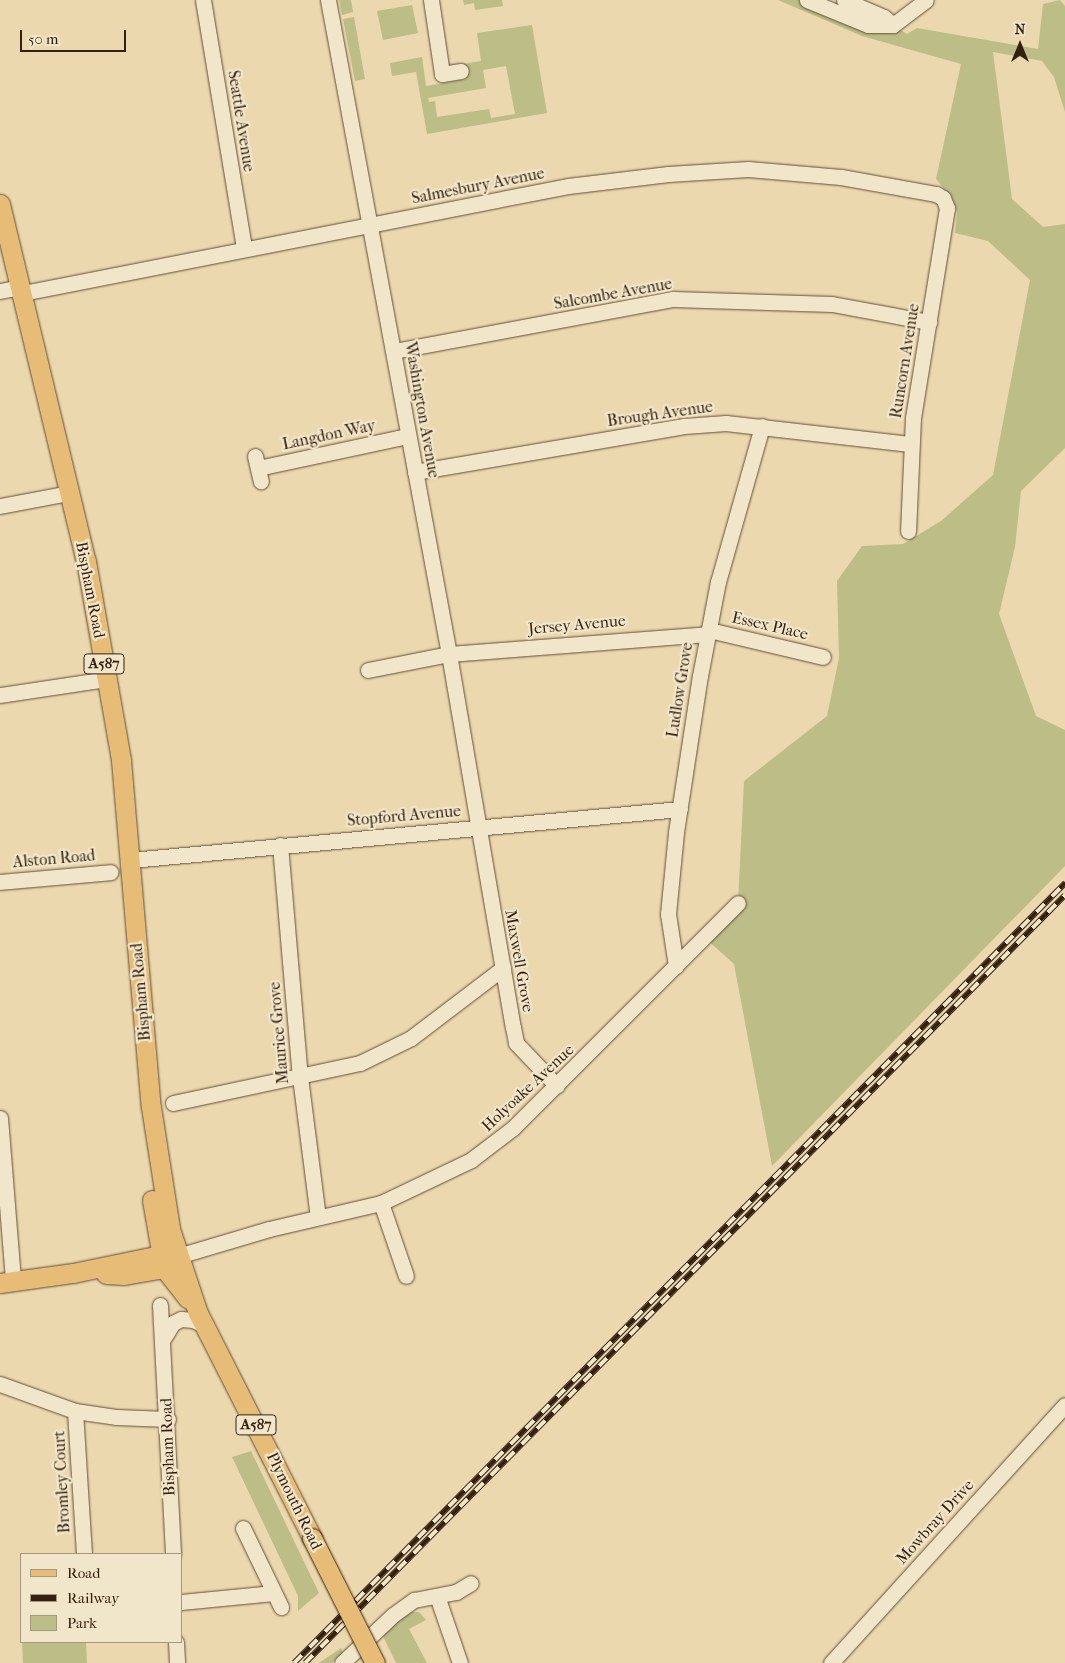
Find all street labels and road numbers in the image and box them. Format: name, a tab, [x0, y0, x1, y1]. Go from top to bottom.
street label: Seattle Avenue	[224, 69, 258, 173]
street label: Salmesbury Avenue	[410, 164, 546, 208]
street label: Salcombe Avenue	[552, 274, 674, 314]
street label: Runcorn Avenue	[886, 302, 924, 420]
street label: Washington Avenue	[401, 341, 443, 479]
street label: Brough Avenue	[606, 397, 714, 431]
street label: Langdon Way	[281, 416, 377, 454]
street label: Bispham Road	[71, 540, 109, 640]
street label: Essex Place	[730, 608, 810, 644]
street label: Jersey Avenue	[528, 611, 626, 639]
street label: Ludlow Grove	[663, 641, 697, 739]
road number: A587	[83, 652, 125, 676]
street label: Stopford Avenue	[346, 801, 462, 831]
street label: Alston Road	[12, 846, 96, 872]
street label: Maxwell Grove	[501, 908, 537, 1014]
street label: Bispham Road	[127, 942, 155, 1042]
street label: Maurice Grove	[265, 981, 293, 1085]
street label: Holyoake Avenue	[478, 1040, 578, 1136]
street label: Bispham Road	[157, 1398, 179, 1496]
road number: A587	[235, 1412, 277, 1438]
street label: Bromley Court	[50, 1430, 74, 1534]
street label: Plymouth Road	[262, 1449, 326, 1553]
street label: Mowbray Drive	[892, 1476, 978, 1568]

